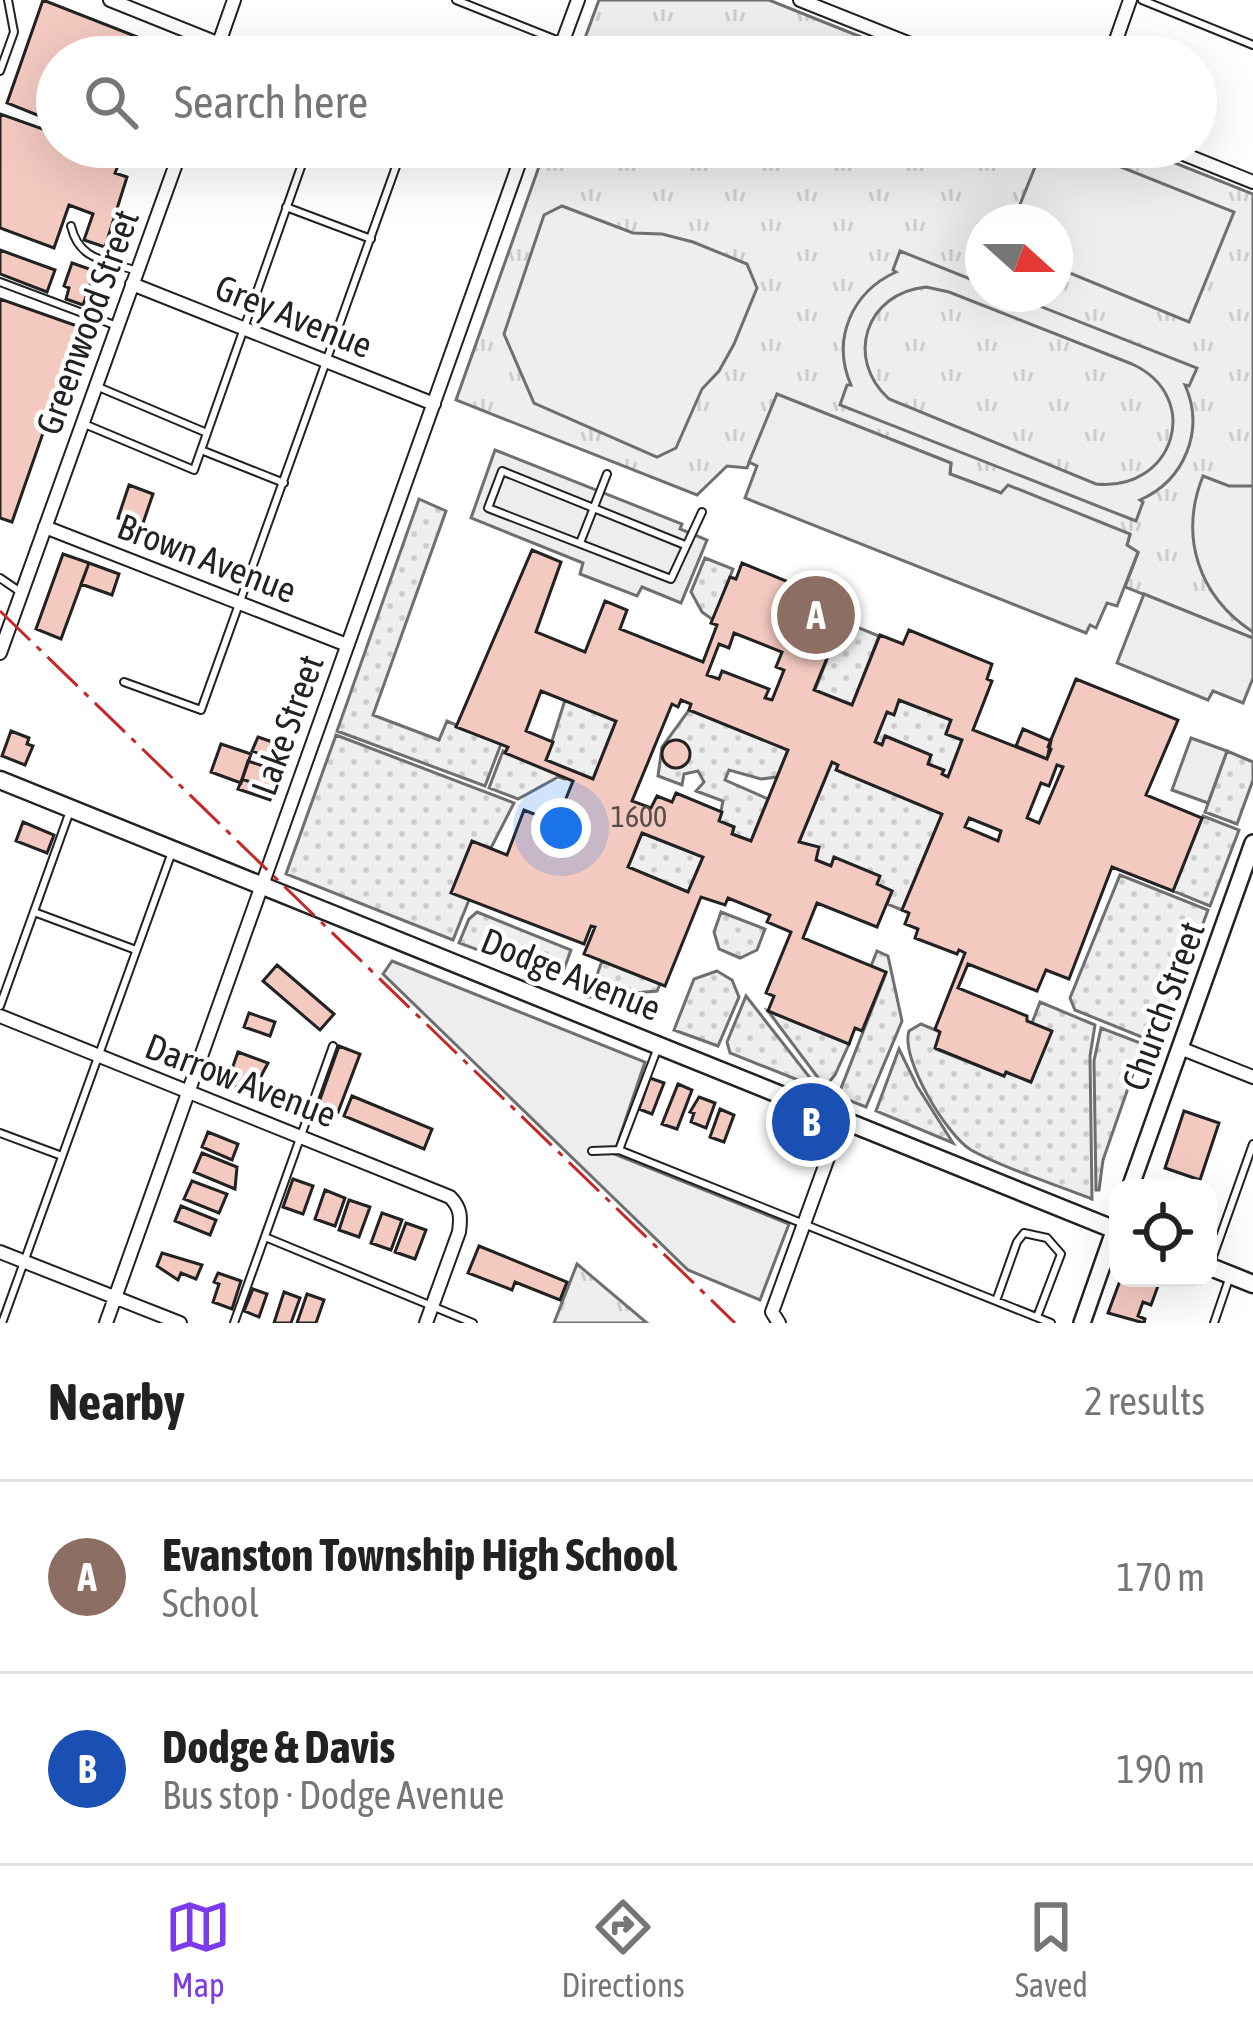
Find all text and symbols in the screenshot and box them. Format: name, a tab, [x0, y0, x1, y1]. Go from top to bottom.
search box	[36, 36, 1217, 168]
icon: search	[78, 69, 144, 135]
text: Search here	[174, 76, 368, 128]
street label: Greenwood Street	[27, 204, 147, 440]
north arrow	[965, 204, 1073, 312]
street label: Grey Avenue	[210, 266, 378, 366]
street label: Brown Avenue	[112, 505, 302, 611]
pin: A	[777, 570, 855, 660]
street label: Lake Street	[242, 649, 332, 801]
your location	[531, 798, 591, 858]
house number: 1600	[611, 799, 667, 833]
street label: Church Street	[1113, 916, 1213, 1096]
street label: Dodge Avenue	[475, 919, 667, 1029]
street label: Darrow Avenue	[140, 1024, 342, 1136]
pin: B	[772, 1077, 850, 1167]
map controls	[1109, 1179, 1217, 1287]
button: locate	[1109, 1179, 1217, 1287]
text: Nearby	[48, 1372, 185, 1431]
text: 2 results	[1084, 1379, 1205, 1423]
text: Evanston Township High School	[162, 1529, 677, 1581]
text: A	[77, 1555, 97, 1599]
text: 170 m	[1117, 1555, 1205, 1599]
text: School	[162, 1581, 259, 1625]
text: Dodge & Davis	[162, 1721, 395, 1773]
text: B	[78, 1747, 96, 1791]
text: 190 m	[1117, 1747, 1205, 1791]
text: Bus stop · Dodge Avenue	[162, 1773, 505, 1817]
tab: Map	[165, 1894, 231, 2004]
tab: Directions	[561, 1894, 685, 2004]
tab: Saved	[1015, 1894, 1088, 2004]

